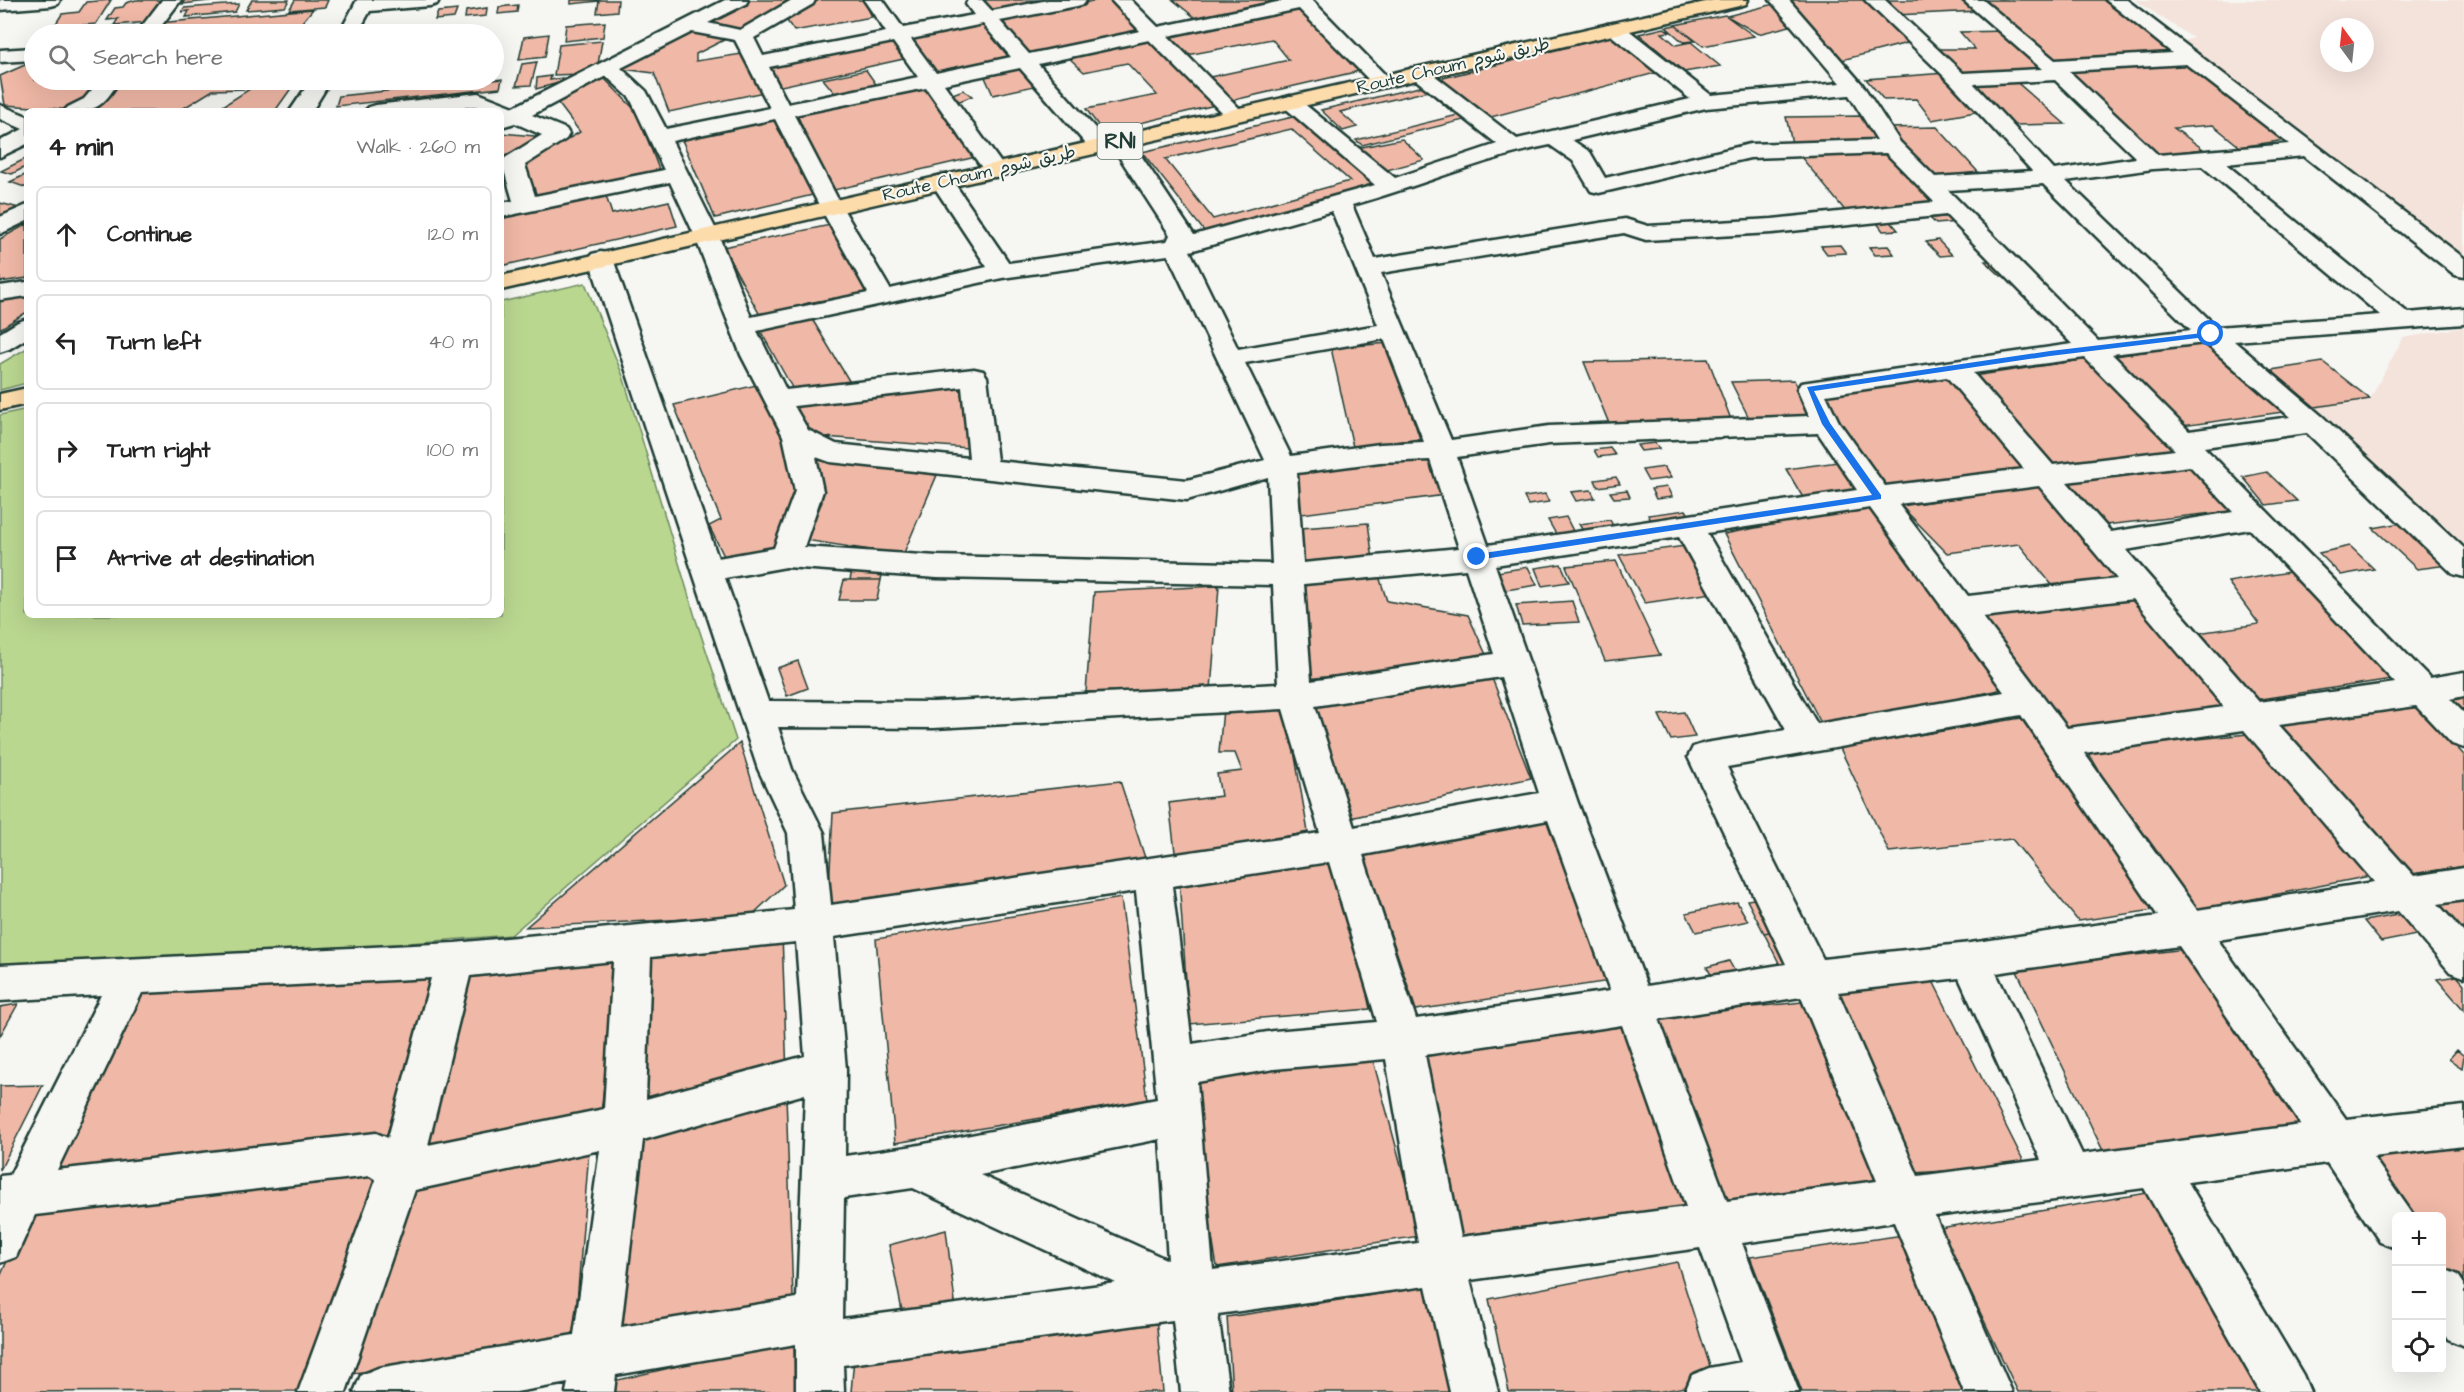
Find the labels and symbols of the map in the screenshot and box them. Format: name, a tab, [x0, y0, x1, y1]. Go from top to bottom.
north arrow	[2320, 18, 2374, 72]
street label: Route Choum طريق شوم	[1354, 31, 1552, 101]
road number: RN1	[1098, 123, 1142, 159]
street label: Route Choum طريق شوم	[880, 139, 1078, 209]
route start	[2197, 320, 2223, 346]
route end	[1463, 543, 1489, 569]

